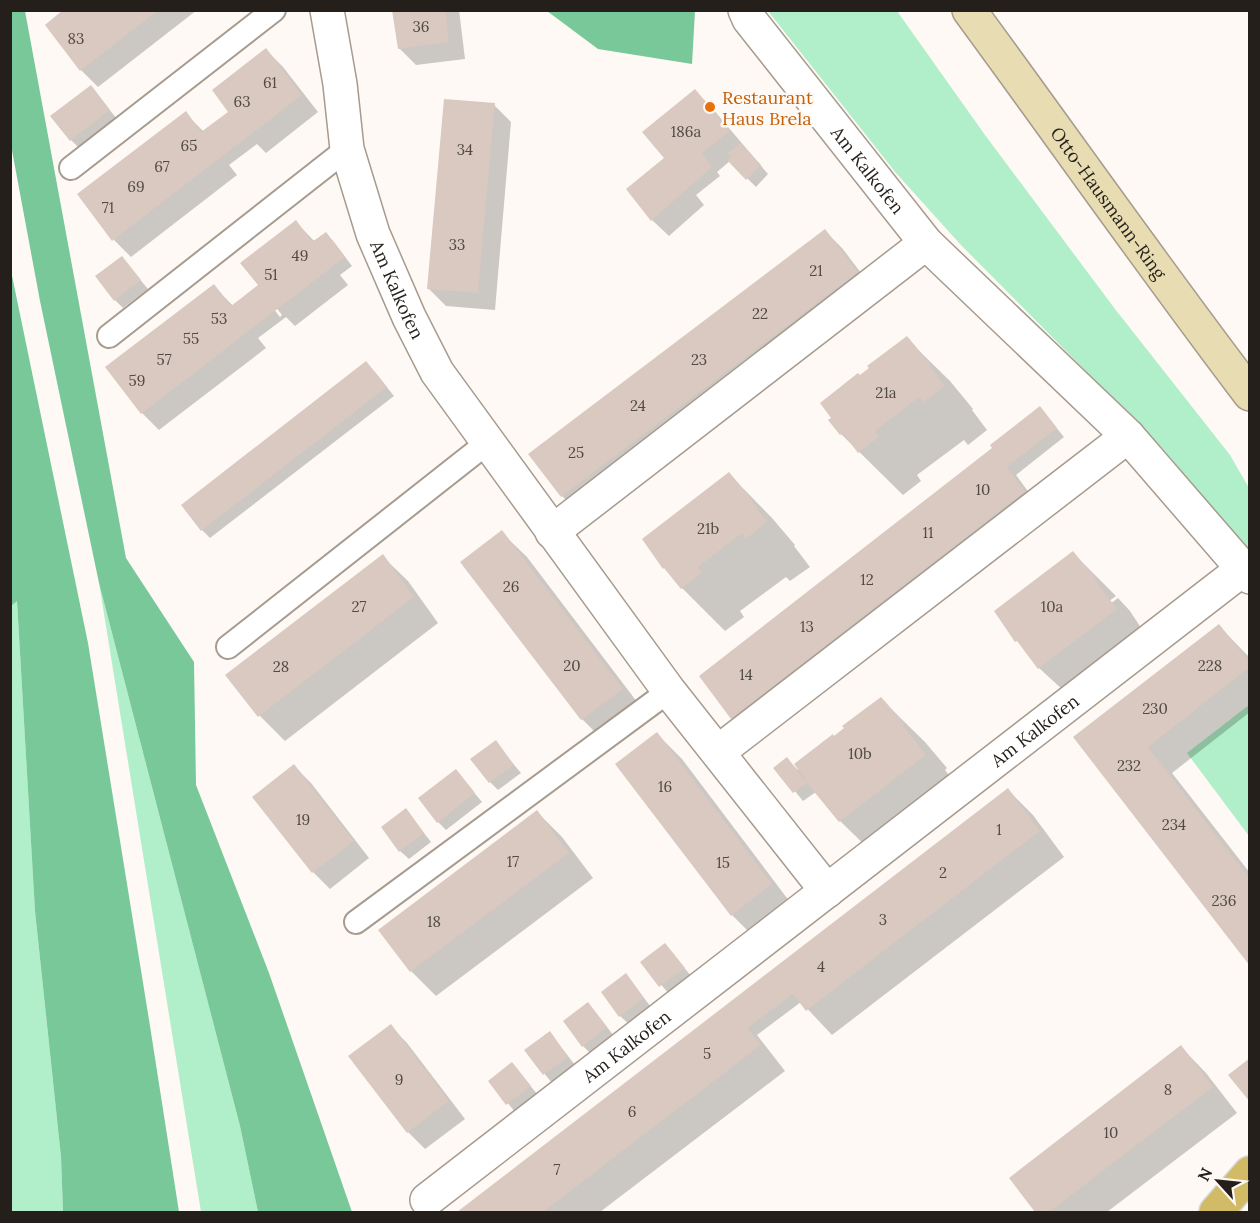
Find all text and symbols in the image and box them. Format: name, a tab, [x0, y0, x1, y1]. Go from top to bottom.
house number: 36	[412, 17, 430, 36]
house number: 83	[68, 29, 84, 48]
house number: 61	[263, 73, 277, 92]
place label: Restaurant Haus Brela	[722, 86, 813, 130]
house number: 63	[233, 92, 251, 111]
marker: Restaurant Haus Brela	[703, 100, 717, 114]
street label: Am Kalkofen	[826, 121, 910, 218]
house number: 186a	[671, 122, 701, 141]
street label: Otto-Hausmann-Ring	[1046, 122, 1172, 284]
house number: 65	[181, 136, 197, 155]
house number: 34	[457, 140, 473, 159]
house number: 67	[154, 157, 170, 176]
house number: 69	[127, 177, 145, 196]
house number: 71	[102, 198, 114, 217]
house number: 33	[449, 235, 465, 254]
street label: Am Kalkofen	[365, 236, 430, 343]
house number: 49	[292, 246, 308, 265]
house number: 21	[809, 261, 823, 280]
house number: 51	[264, 265, 278, 284]
house number: 22	[752, 304, 768, 323]
house number: 53	[211, 309, 227, 328]
house number: 55	[183, 329, 199, 348]
house number: 57	[156, 350, 172, 369]
house number: 23	[691, 350, 707, 369]
house number: 59	[129, 371, 145, 390]
house number: 21a	[875, 383, 897, 402]
house number: 24	[630, 396, 646, 415]
house number: 25	[568, 443, 584, 462]
house number: 10	[976, 480, 990, 499]
house number: 21b	[697, 519, 719, 538]
house number: 11	[923, 523, 933, 542]
house number: 12	[860, 570, 874, 589]
house number: 26	[503, 577, 519, 596]
house number: 27	[352, 597, 367, 616]
house number: 10a	[1041, 597, 1064, 616]
house number: 13	[800, 617, 814, 636]
house number: 20	[563, 656, 581, 675]
house number: 228	[1198, 656, 1222, 675]
house number: 28	[273, 657, 289, 676]
house number: 14	[739, 665, 753, 684]
street label: Am Kalkofen	[985, 689, 1083, 772]
house number: 230	[1142, 699, 1168, 718]
house number: 10b	[848, 744, 872, 763]
house number: 232	[1117, 756, 1141, 775]
house number: 16	[658, 777, 672, 796]
house number: 19	[296, 810, 310, 829]
house number: 234	[1162, 815, 1186, 834]
house number: 1	[996, 820, 1002, 839]
house number: 17	[507, 852, 519, 871]
house number: 15	[716, 853, 730, 872]
house number: 2	[939, 863, 947, 882]
house number: 236	[1212, 891, 1236, 910]
house number: 3	[879, 910, 887, 929]
house number: 18	[427, 912, 441, 931]
house number: 4	[817, 957, 825, 976]
street label: Am Kalkofen	[577, 1004, 675, 1088]
house number: 5	[703, 1044, 711, 1063]
house number: 9	[395, 1070, 403, 1089]
house number: 8	[1164, 1080, 1172, 1099]
house number: 6	[628, 1102, 636, 1121]
house number: 10	[1104, 1123, 1118, 1142]
north arrow	[1188, 1151, 1248, 1211]
house number: 7	[554, 1160, 561, 1179]
text: N	[1193, 1164, 1216, 1184]

